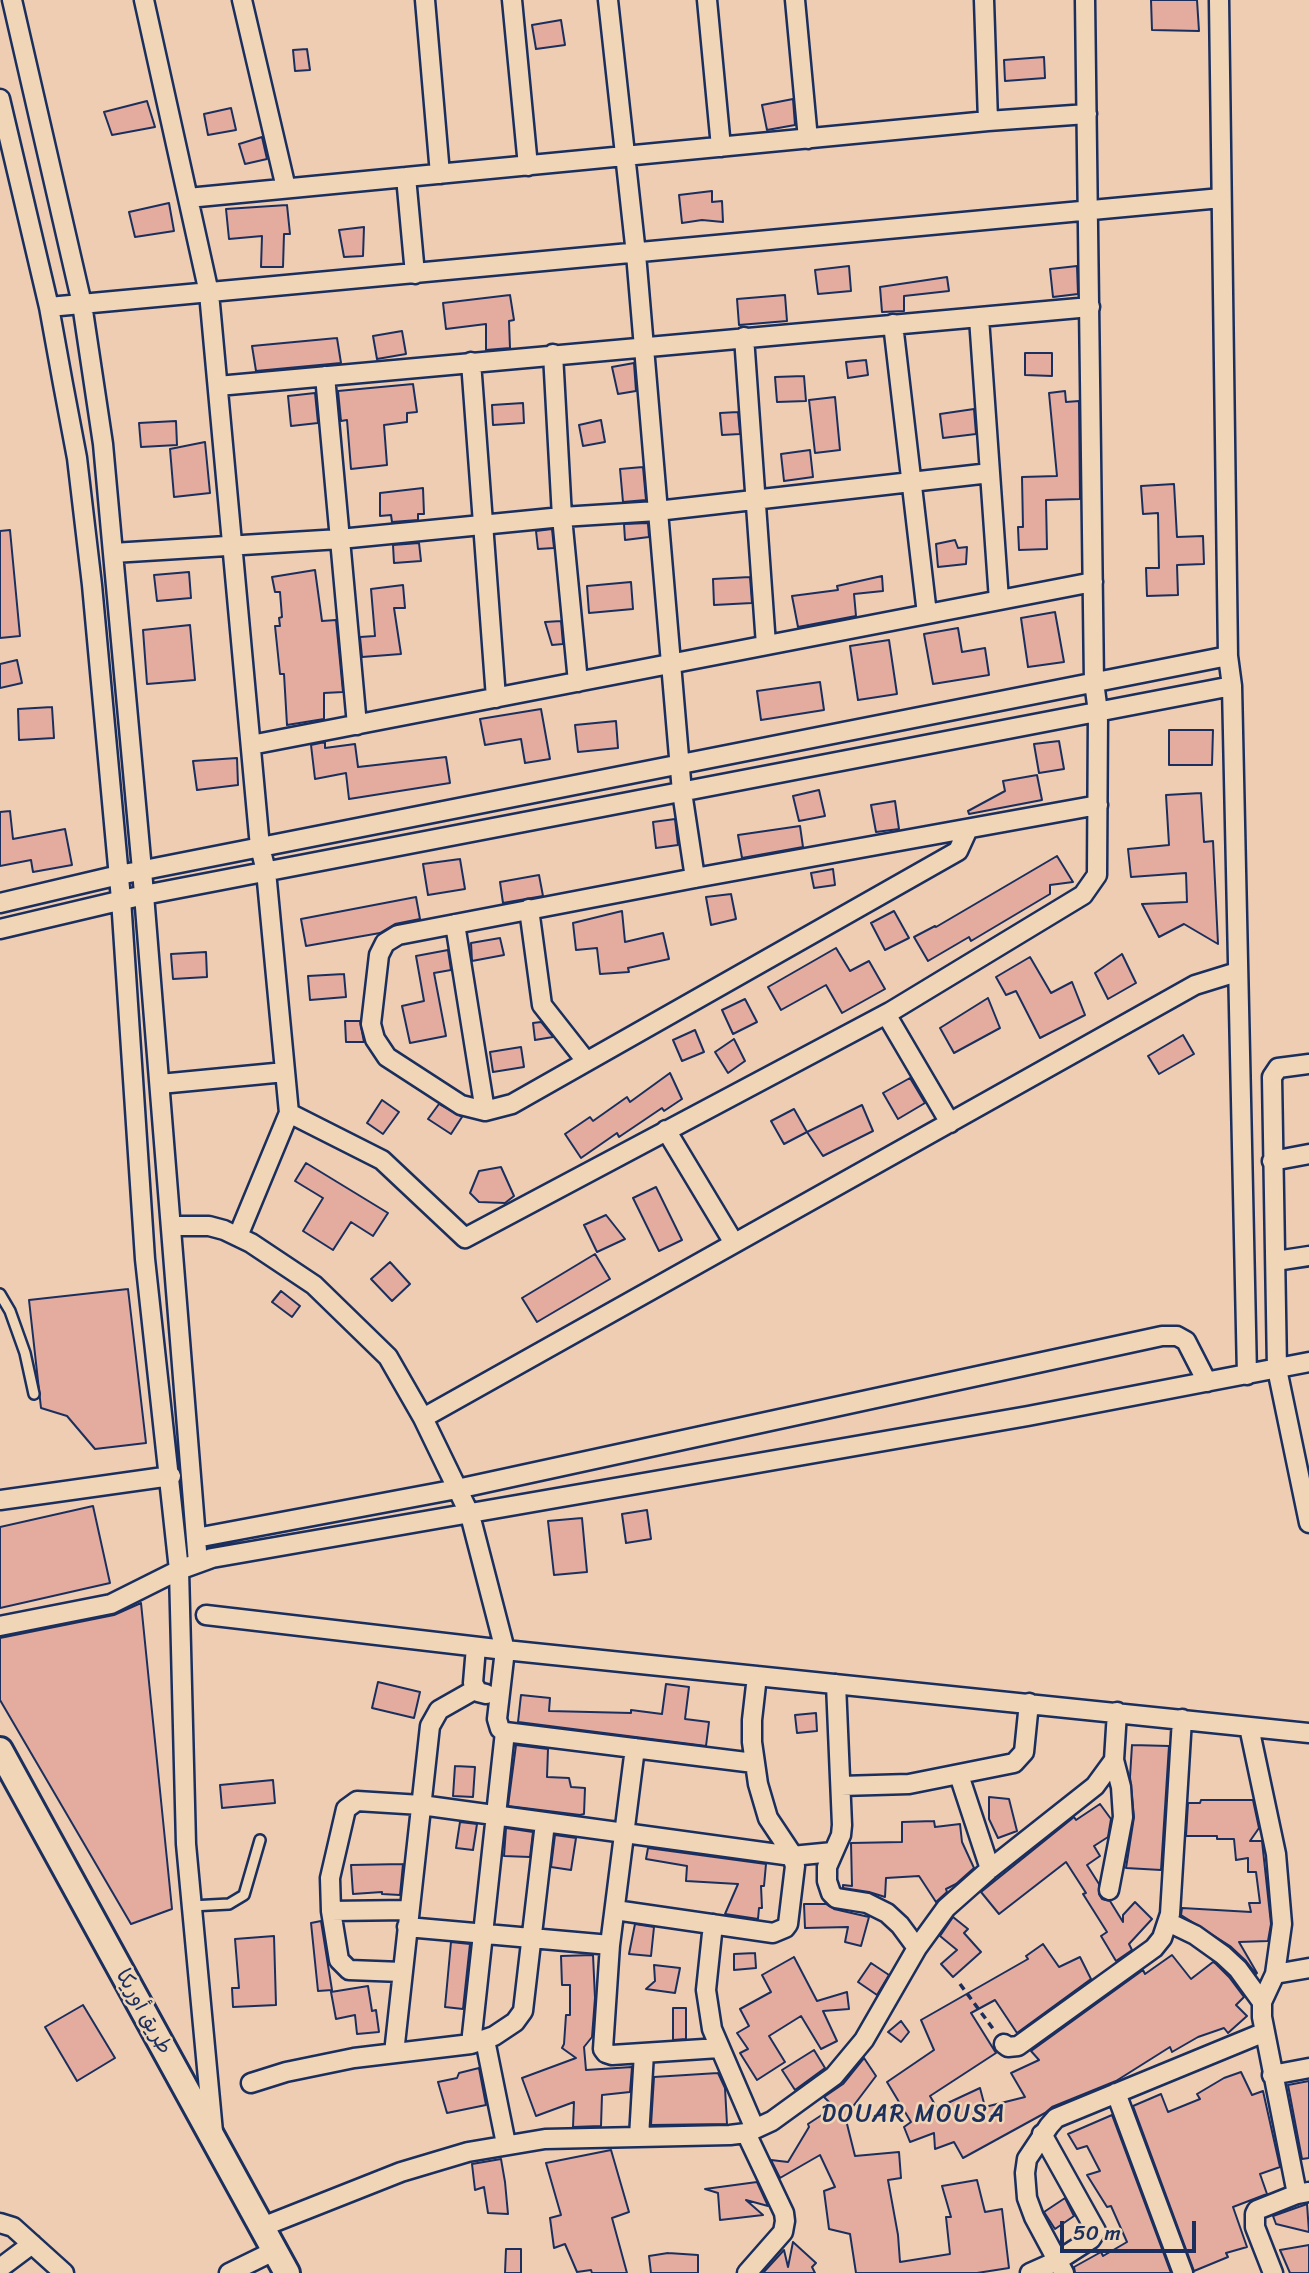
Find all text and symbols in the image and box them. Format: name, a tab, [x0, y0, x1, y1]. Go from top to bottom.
street label: طريق أوريكا	[109, 1965, 177, 2059]
district label: DOUAR MOUSA	[823, 2101, 1005, 2129]
scale bar	[1064, 2206, 1200, 2250]
text: 50 m	[1073, 2214, 1121, 2252]

